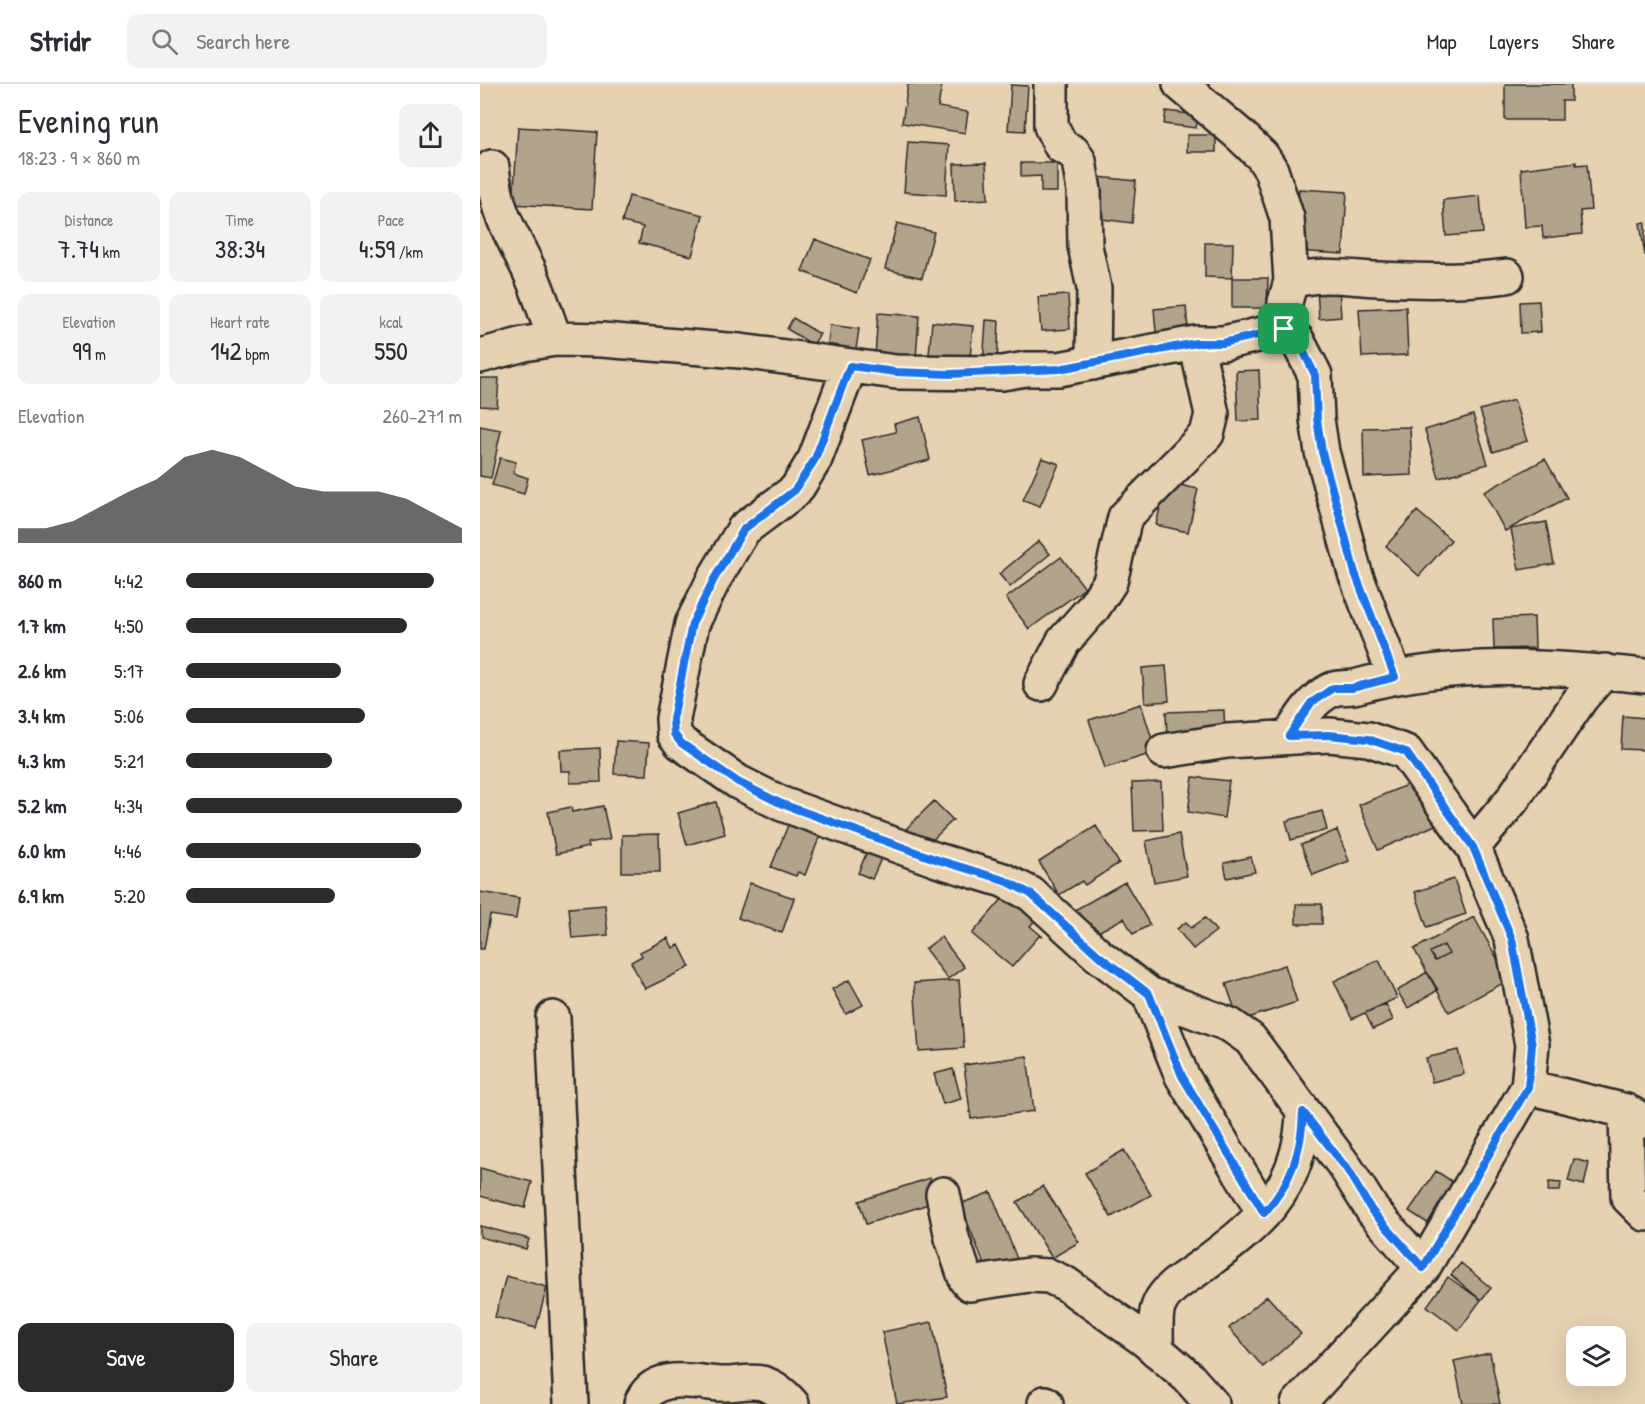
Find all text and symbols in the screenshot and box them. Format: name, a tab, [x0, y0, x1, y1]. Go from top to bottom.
search box	[127, 14, 547, 68]
text: Stridr	[30, 22, 91, 60]
icon: search	[148, 25, 181, 58]
text: Search here	[196, 26, 290, 56]
text: Map	[1427, 27, 1456, 56]
text: Layers	[1489, 27, 1539, 56]
text: Share	[1572, 27, 1615, 56]
text: Evening run	[18, 99, 159, 143]
button: share	[399, 104, 462, 167]
text: 18:23 · 9 × 860 m	[18, 144, 140, 171]
text: Distance	[65, 209, 113, 231]
text: Time	[226, 209, 254, 231]
text: Pace	[378, 209, 404, 231]
text: 7.74	[58, 231, 99, 266]
text: 38:34	[215, 231, 265, 266]
text: 4:59	[359, 231, 395, 266]
text: km	[99, 241, 120, 263]
text: /km	[395, 241, 423, 263]
pin	[1258, 303, 1309, 354]
text: Elevation	[62, 311, 116, 333]
text: Heart rate	[210, 311, 270, 333]
text: kcal	[379, 311, 403, 333]
icon: arrive	[1267, 312, 1300, 345]
text: 99	[72, 333, 91, 368]
text: 142	[210, 333, 242, 368]
text: 550	[374, 333, 408, 368]
text: m	[91, 343, 106, 365]
text: bpm	[242, 343, 270, 365]
text: Elevation	[18, 402, 84, 429]
text: 260–271 m	[383, 402, 462, 429]
text: 860 m	[18, 567, 62, 594]
text: 4:42	[114, 567, 143, 594]
text: 1.7 km	[18, 612, 66, 639]
text: 4:50	[114, 612, 144, 639]
text: 2.6 km	[18, 657, 66, 684]
text: 5:17	[114, 657, 144, 684]
text: 3.4 km	[18, 702, 65, 729]
text: 5:06	[114, 702, 144, 729]
text: 4.3 km	[18, 747, 65, 774]
text: 5:21	[114, 747, 144, 774]
text: 5.2 km	[18, 792, 67, 819]
text: 4:34	[114, 792, 143, 819]
text: 6.0 km	[18, 837, 66, 864]
text: 4:46	[114, 837, 142, 864]
text: 6.9 km	[18, 882, 64, 909]
text: 5:20	[114, 882, 145, 909]
button: Save	[18, 1323, 234, 1392]
button: Share	[246, 1323, 462, 1392]
map controls	[1566, 1326, 1626, 1386]
button: layers	[1566, 1326, 1626, 1386]

